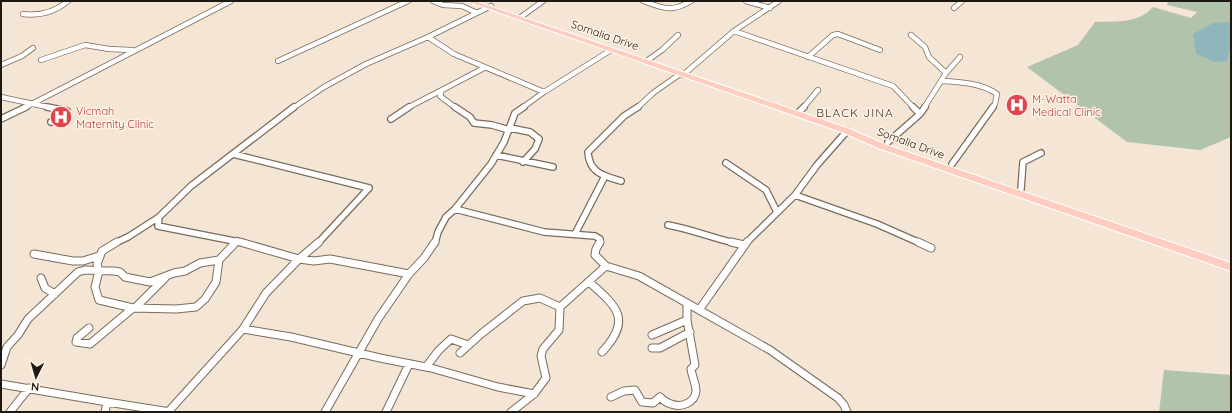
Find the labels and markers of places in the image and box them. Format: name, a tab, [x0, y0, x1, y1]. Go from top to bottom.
hospital icon: M-Watta Medical Clinic	[1004, 92, 1030, 118]
place label: M-Watta Medical Clinic	[1032, 92, 1101, 119]
hospital icon: Vicmah Maternity Clinic	[48, 104, 74, 130]
place label: Vicmah Maternity Clinic	[76, 104, 154, 131]

